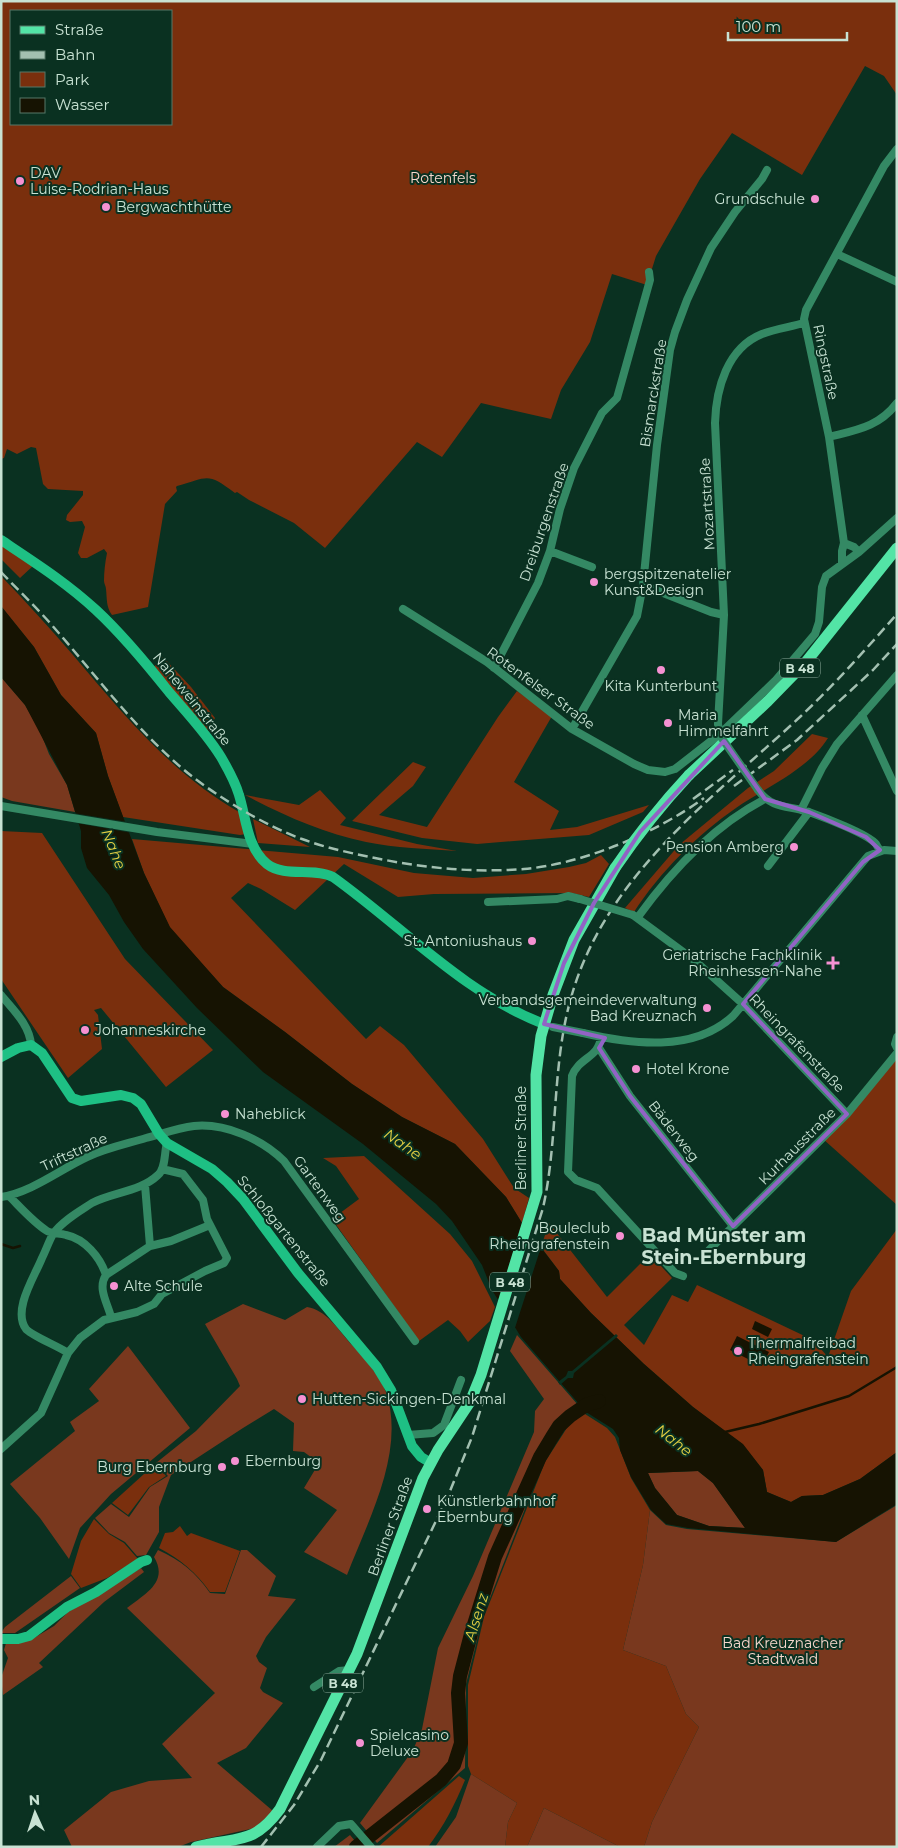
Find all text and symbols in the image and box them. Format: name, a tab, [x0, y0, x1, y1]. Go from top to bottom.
legend	[10, 10, 172, 125]
scale bar	[728, 10, 847, 42]
text: 100 m	[736, 17, 781, 36]
text: Straße	[55, 20, 104, 39]
text: Bahn	[55, 45, 95, 64]
text: Park	[55, 70, 89, 89]
text: Wasser	[55, 95, 109, 114]
place label: DAV Luise-Rodrian-Haus	[30, 164, 169, 198]
park label: Rotenfels	[410, 169, 476, 187]
marker: DAV Luise-Rodrian-Haus	[14, 175, 26, 187]
place label: Grundschule	[715, 190, 805, 208]
marker: Grundschule	[809, 193, 821, 205]
place label: Bergwachthütte	[116, 198, 232, 216]
marker: Bergwachthütte	[100, 201, 112, 213]
street label: Ringstraße	[809, 323, 843, 401]
street label: Bismarckstraße	[636, 338, 670, 448]
street label: Mozartstraße	[696, 457, 718, 551]
street label: Dreiburgenstraße	[515, 460, 573, 584]
place label: bergspitzenatelier Kunst&Design	[604, 565, 732, 599]
marker: bergspitzenatelier Kunst&Design	[588, 576, 600, 588]
street label: Rotenfelser Straße	[484, 643, 598, 733]
street label: Naheweinstraße	[149, 649, 235, 749]
road number: B 48	[780, 658, 820, 678]
marker: Kita Kunterbunt	[655, 664, 667, 676]
place label: Kita Kunterbunt	[605, 677, 718, 695]
place label: Maria Himmelfahrt	[678, 706, 769, 740]
marker: Maria Himmelfahrt	[662, 717, 674, 729]
water label: Nahe	[97, 826, 131, 872]
place label: Pension Amberg	[666, 838, 784, 856]
marker: Pension Amberg	[788, 841, 800, 853]
place label: St. Antoniushaus	[404, 932, 522, 950]
marker: St. Antoniushaus	[526, 935, 538, 947]
place label: Geriatrische Fachklinik Rheinhessen-Nahe	[662, 946, 823, 980]
marker: Geriatrische Fachklinik Rheinhessen-Nahe	[826, 956, 840, 970]
street label: Rheingrafenstraße	[745, 990, 849, 1096]
place label: Verbandsgemeindeverwaltung Bad Kreuznach	[478, 991, 697, 1025]
marker: Verbandsgemeindeverwaltung Bad Kreuznach	[701, 1002, 713, 1014]
place label: Johanneskirche	[94, 1021, 206, 1039]
marker: Johanneskirche	[79, 1024, 91, 1036]
place label: Hotel Krone	[646, 1060, 729, 1078]
marker: Hotel Krone	[630, 1063, 642, 1075]
street label: Berliner Straße	[512, 1086, 530, 1190]
street label: Bäderweg	[645, 1097, 703, 1165]
street label: Kurhausstraße	[755, 1104, 839, 1188]
place label: Naheblick	[235, 1105, 306, 1123]
marker: Naheblick	[219, 1108, 231, 1120]
water label: Nahe	[381, 1124, 425, 1164]
street label: Triftstraße	[38, 1129, 110, 1175]
street label: Gartenweg	[290, 1152, 350, 1226]
street label: Schloßgartenstraße	[233, 1172, 335, 1290]
place label: Bouleclub Rheingrafenstein	[489, 1219, 610, 1253]
district label: Bad Münster am Stein-Ebernburg	[642, 1224, 806, 1269]
marker: Bouleclub Rheingrafenstein	[614, 1230, 626, 1242]
road number: B 48	[490, 1272, 530, 1291]
place label: Alte Schule	[124, 1277, 203, 1295]
marker: Alte Schule	[108, 1280, 120, 1292]
place label: Thermalfreibad Rheingrafenstein	[748, 1334, 869, 1368]
marker: Thermalfreibad Rheingrafenstein	[732, 1345, 744, 1357]
place label: Hutten-Sickingen-Denkmal	[312, 1390, 506, 1408]
marker: Hutten-Sickingen-Denkmal	[296, 1393, 308, 1405]
water label: Nahe	[652, 1420, 696, 1460]
place label: Ebernburg	[245, 1452, 321, 1470]
marker: Ebernburg	[229, 1455, 241, 1467]
place label: Burg Ebernburg	[97, 1458, 212, 1476]
marker: Burg Ebernburg	[216, 1461, 228, 1473]
street label: Berliner Straße	[364, 1474, 416, 1578]
place label: Künstlerbahnhof Ebernburg	[437, 1492, 557, 1526]
marker: Künstlerbahnhof Ebernburg	[421, 1503, 433, 1515]
water label: Alsenz	[459, 1590, 492, 1644]
park label: Bad Kreuznacher Stadtwald	[722, 1634, 844, 1668]
road number: B 48	[323, 1674, 363, 1692]
place label: Spielcasino Deluxe	[370, 1726, 449, 1760]
marker: Spielcasino Deluxe	[354, 1737, 366, 1749]
north arrow	[10, 1788, 60, 1838]
text: N	[28, 1791, 40, 1809]

